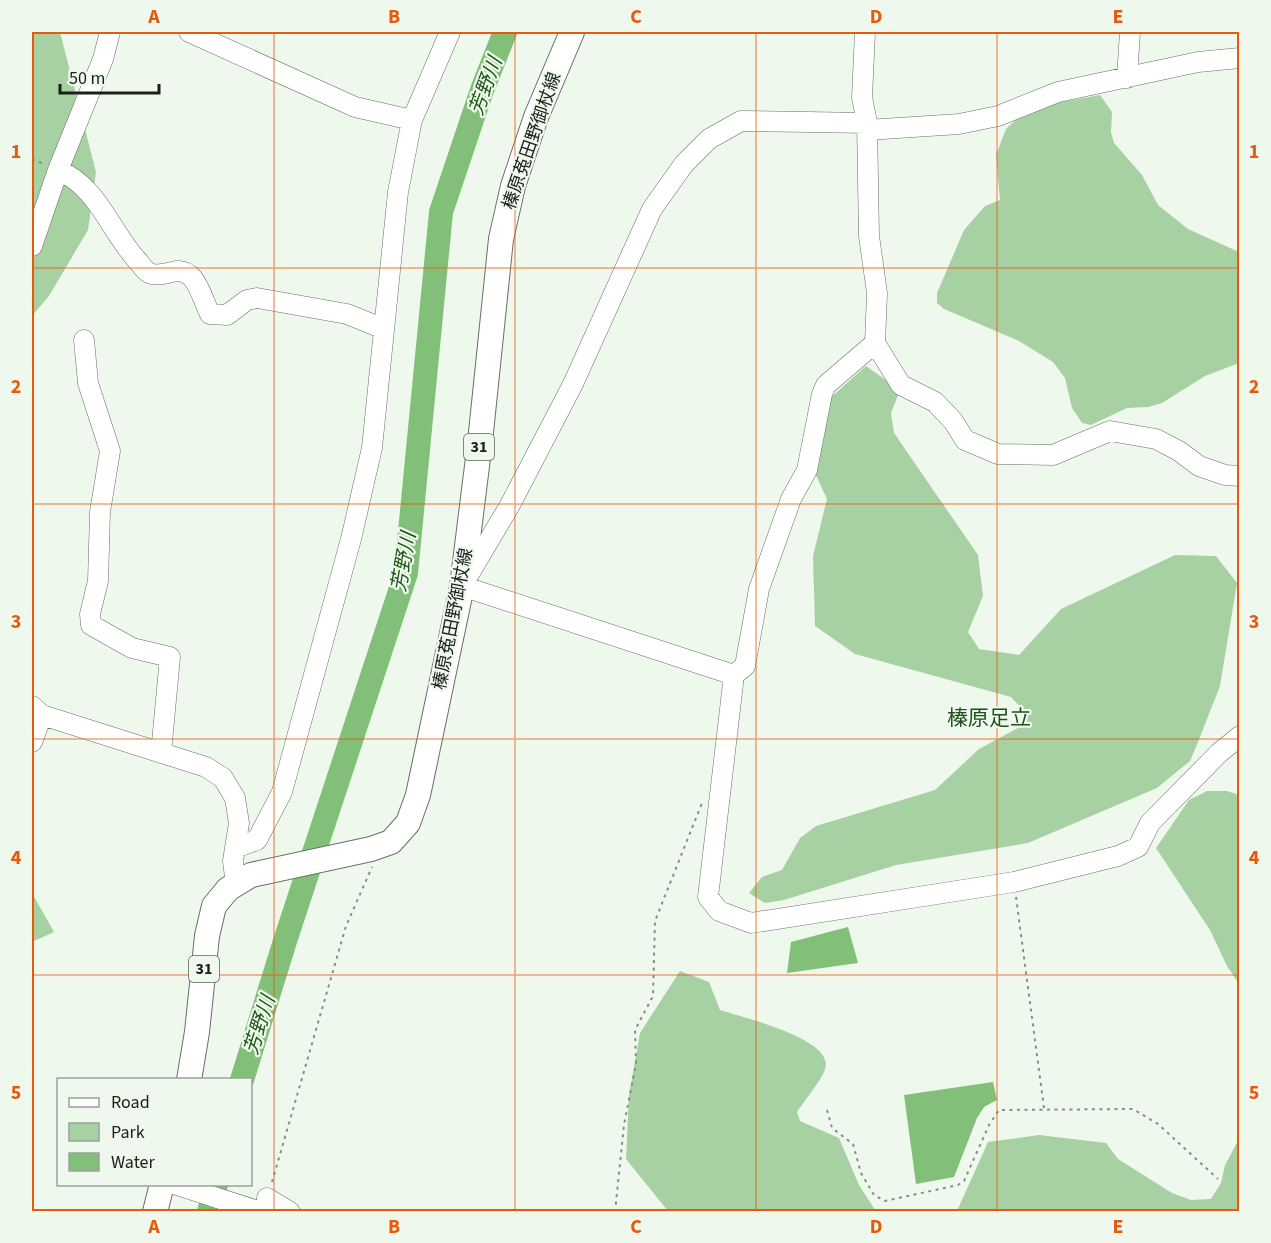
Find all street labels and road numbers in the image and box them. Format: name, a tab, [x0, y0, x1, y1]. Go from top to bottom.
street label: 榛原菟田野御杖線	[497, 69, 567, 213]
road number: 31	[464, 434, 494, 460]
street label: 榛原菟田野御杖線	[427, 546, 479, 692]
road number: 31	[189, 956, 219, 982]

